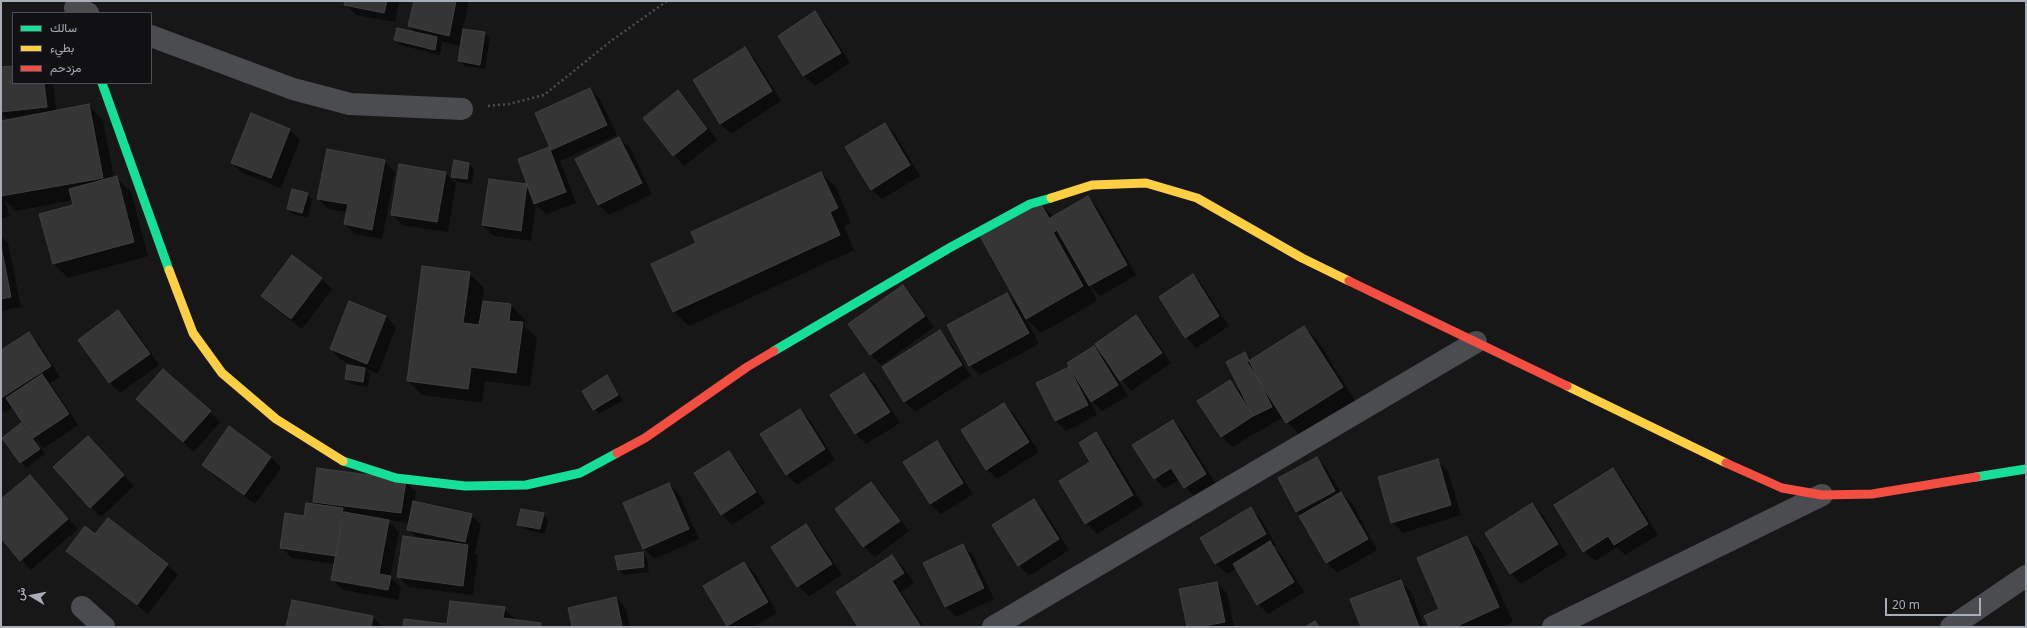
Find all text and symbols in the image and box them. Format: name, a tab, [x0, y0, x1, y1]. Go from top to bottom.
legend	[12, 12, 152, 84]
text: سالك	[50, 19, 77, 36]
text: بطيء	[50, 39, 74, 56]
text: مزدحم	[50, 59, 81, 76]
north arrow	[12, 576, 52, 616]
text: ش	[11, 586, 28, 602]
scale bar	[1887, 590, 1983, 616]
text: 20 m	[1892, 596, 1920, 613]

